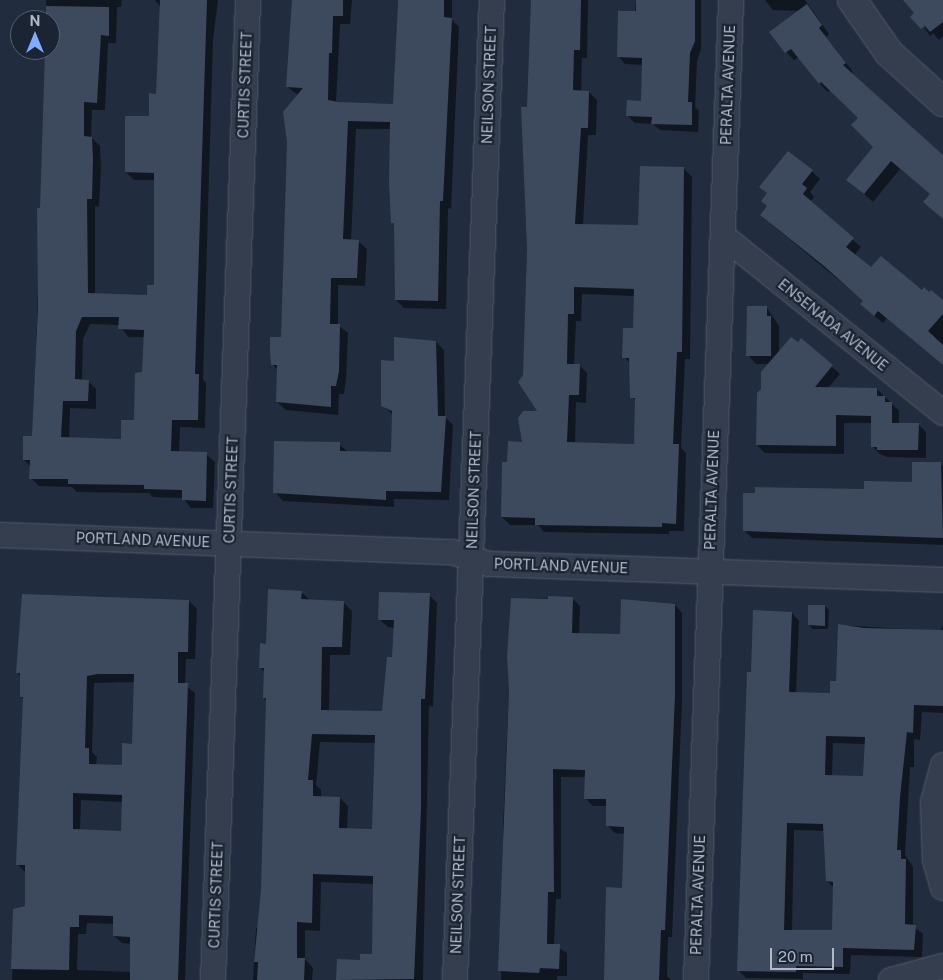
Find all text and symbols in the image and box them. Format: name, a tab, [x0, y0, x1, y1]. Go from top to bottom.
north arrow	[10, 10, 60, 60]
text: N	[30, 13, 40, 29]
street label: PERALTA AVENUE	[718, 25, 738, 145]
street label: NEILSON STREET	[479, 26, 499, 144]
street label: CURTIS STREET	[235, 31, 255, 139]
street label: ENSENADA AVENUE	[775, 276, 891, 374]
street label: PERALTA AVENUE	[702, 430, 722, 550]
street label: NEILSON STREET	[464, 431, 484, 549]
street label: CURTIS STREET	[221, 436, 241, 544]
street label: PORTLAND AVENUE	[76, 529, 210, 551]
street label: PORTLAND AVENUE	[494, 555, 628, 577]
street label: PERALTA AVENUE	[688, 835, 708, 955]
street label: NEILSON STREET	[448, 836, 468, 954]
street label: CURTIS STREET	[206, 841, 226, 949]
scale bar	[773, 938, 837, 970]
text: 20 m	[778, 948, 813, 965]

